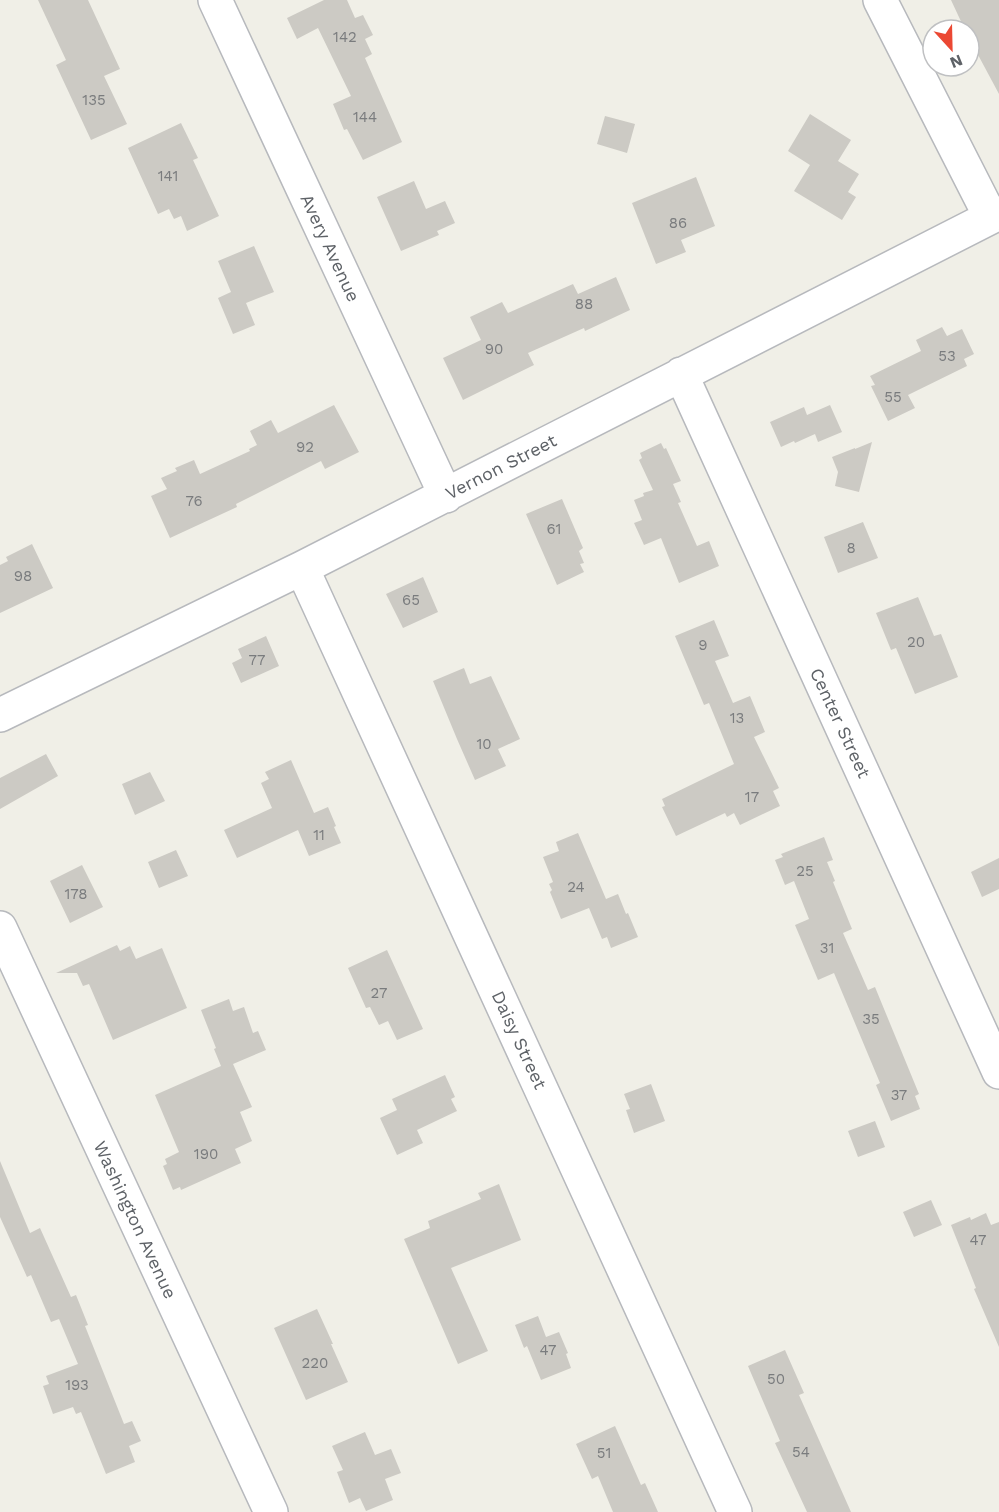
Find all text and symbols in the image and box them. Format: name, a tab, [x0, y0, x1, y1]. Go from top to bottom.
north arrow	[921, 18, 981, 78]
house number: 142	[333, 28, 357, 46]
text: N	[947, 50, 965, 72]
house number: 135	[82, 91, 106, 109]
house number: 144	[353, 108, 377, 126]
house number: 141	[158, 167, 178, 185]
street label: Avery Avenue	[296, 191, 365, 305]
house number: 86	[669, 214, 687, 232]
house number: 88	[575, 295, 593, 313]
house number: 90	[485, 340, 503, 358]
house number: 53	[938, 347, 956, 365]
house number: 55	[884, 388, 902, 406]
street label: Vernon Street	[442, 429, 560, 504]
house number: 92	[296, 438, 314, 456]
house number: 76	[185, 492, 203, 510]
house number: 61	[547, 520, 561, 538]
house number: 8	[846, 539, 856, 557]
house number: 98	[14, 567, 32, 585]
house number: 65	[402, 591, 420, 609]
house number: 20	[907, 633, 925, 651]
house number: 9	[698, 636, 708, 654]
house number: 77	[249, 651, 265, 669]
street label: Center Street	[806, 664, 875, 782]
house number: 13	[730, 709, 744, 727]
house number: 10	[476, 735, 492, 753]
house number: 17	[745, 788, 759, 806]
house number: 11	[313, 826, 325, 844]
house number: 25	[796, 862, 814, 880]
house number: 24	[567, 878, 585, 896]
house number: 178	[64, 885, 88, 903]
house number: 31	[820, 939, 834, 957]
house number: 27	[371, 984, 387, 1002]
street label: Daisy Street	[488, 987, 552, 1093]
house number: 35	[862, 1010, 880, 1028]
house number: 37	[891, 1086, 907, 1104]
street label: Washington Avenue	[90, 1138, 181, 1302]
house number: 190	[194, 1145, 218, 1163]
house number: 47	[970, 1231, 986, 1249]
house number: 47	[540, 1341, 556, 1359]
house number: 220	[302, 1354, 328, 1372]
house number: 50	[767, 1370, 785, 1388]
house number: 193	[65, 1376, 89, 1394]
house number: 54	[792, 1443, 810, 1461]
house number: 51	[597, 1444, 611, 1462]

